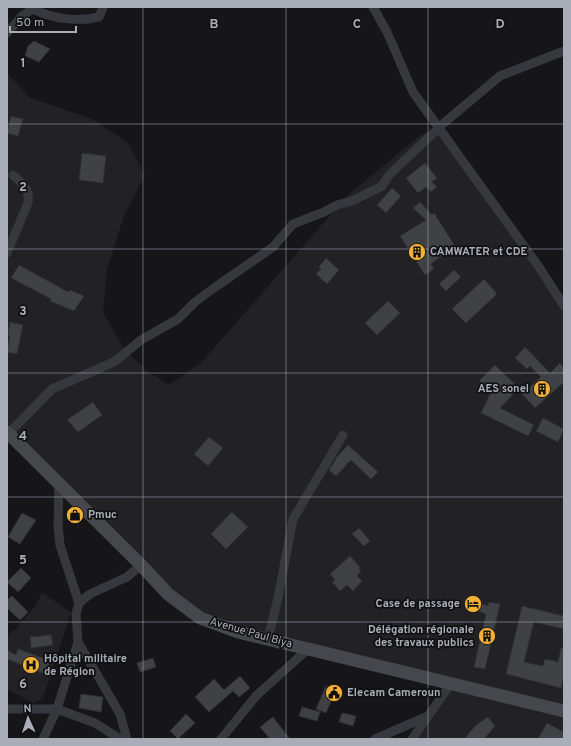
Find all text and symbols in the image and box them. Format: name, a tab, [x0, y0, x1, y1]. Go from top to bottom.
scale bar	[10, 8, 76, 34]
text: 50 m	[16, 15, 44, 31]
text: B	[210, 17, 219, 33]
text: C	[353, 17, 361, 33]
text: D	[495, 17, 505, 33]
text: 1	[20, 56, 26, 72]
text: 2	[19, 180, 27, 196]
building icon: CAMWATER et CDE	[407, 242, 427, 262]
place label: CAMWATER et CDE	[430, 245, 527, 259]
text: 3	[19, 304, 27, 320]
building icon: AES sonel	[532, 379, 552, 399]
place label: AES sonel	[478, 382, 529, 396]
text: 4	[19, 429, 27, 445]
shop icon: Pmuc	[65, 505, 85, 525]
place label: Pmuc	[88, 508, 117, 522]
text: 5	[19, 553, 27, 569]
hotel icon: Case de passage	[463, 594, 483, 614]
place label: Case de passage	[376, 597, 460, 611]
street label: Avenue Paul Biya	[208, 615, 294, 651]
place label: Délégation régionale des travaux publics	[368, 623, 474, 650]
building icon: Délégation régionale des travaux publics	[477, 626, 497, 646]
place label: Hôpital militaire de Région	[44, 652, 127, 679]
hospital icon: Hôpital militaire de Région	[21, 655, 41, 675]
text: 6	[19, 677, 27, 693]
public building icon: Elecam Cameroun	[324, 683, 344, 703]
place label: Elecam Cameroun	[347, 686, 441, 700]
north arrow	[8, 698, 48, 738]
text: N	[23, 702, 32, 716]

